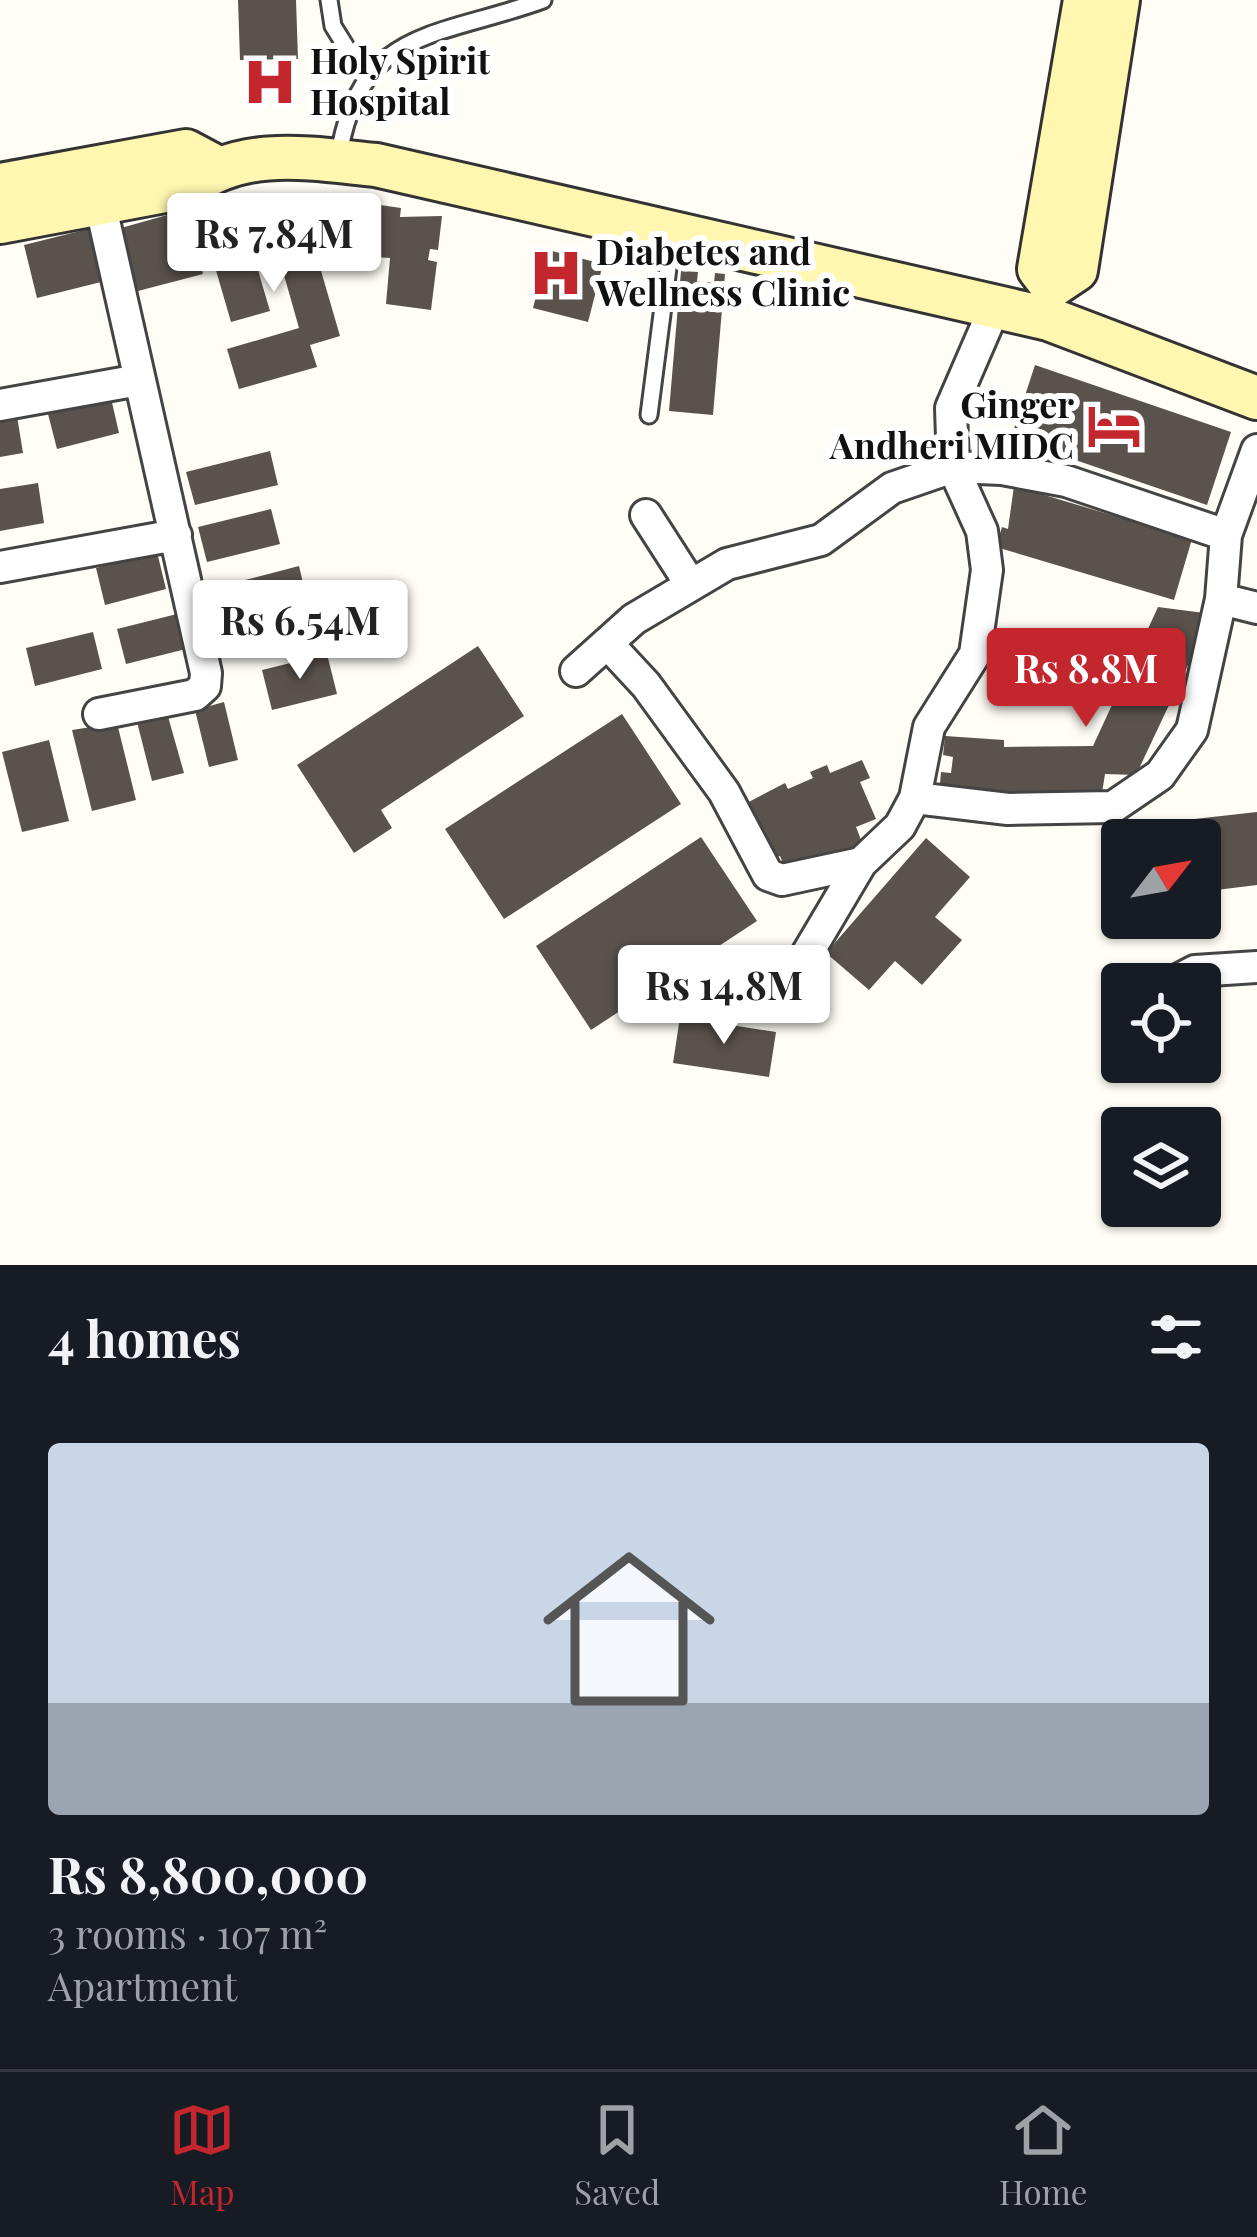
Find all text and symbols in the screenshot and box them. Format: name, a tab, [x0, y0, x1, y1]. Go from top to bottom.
place label: Holy Spirit Hospital	[310, 35, 490, 124]
hospital icon: Holy Spirit Hospital	[241, 53, 299, 111]
pin: Rs 7.84M	[150, 193, 398, 295]
text: Rs 7.84M	[194, 206, 354, 258]
place label: Diabetes and Wellness Clinic	[595, 226, 850, 315]
hospital icon: Diabetes and Wellness Clinic	[527, 244, 585, 302]
place label: Ginger Andheri MIDC	[829, 379, 1074, 468]
hotel icon: Ginger Andheri MIDC	[1085, 397, 1143, 455]
pin: Rs 6.54M	[176, 580, 424, 682]
text: Rs 6.54M	[220, 593, 380, 645]
pin: Rs 8.8M	[975, 628, 1197, 730]
text: Rs 8.8M	[1014, 641, 1158, 693]
north arrow	[1101, 819, 1221, 939]
map controls	[1101, 819, 1221, 1227]
pin: Rs 14.8M	[600, 945, 848, 1047]
text: Rs 14.8M	[645, 958, 803, 1010]
button: locate	[1101, 963, 1221, 1083]
button: layers	[1101, 1107, 1221, 1227]
text: 4 homes	[48, 1303, 241, 1371]
icon: filters	[1143, 1304, 1209, 1370]
icon: home	[521, 1521, 737, 1737]
text: Rs 8,800,000	[48, 1839, 368, 1907]
text: 3 rooms · 107 m²	[48, 1907, 327, 1959]
text: Apartment	[48, 1959, 237, 2011]
tab: Map	[169, 2097, 235, 2213]
tab: Saved	[574, 2097, 660, 2213]
tab: Home	[999, 2097, 1088, 2213]

